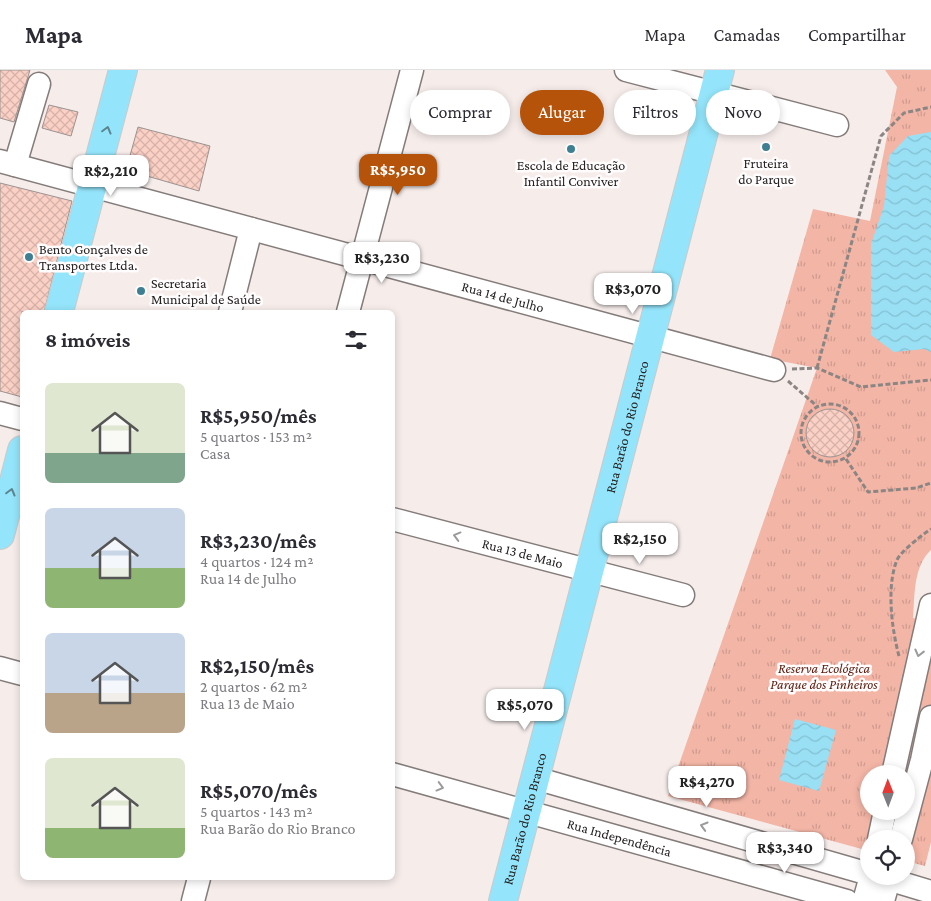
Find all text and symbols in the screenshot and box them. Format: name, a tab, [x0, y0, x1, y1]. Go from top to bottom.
text: Mapa	[25, 21, 83, 48]
text: Mapa	[645, 25, 686, 45]
text: Camadas	[714, 25, 780, 45]
text: Compartilhar	[808, 25, 906, 45]
chip: Comprar	[410, 90, 510, 135]
chip: Alugar	[520, 90, 604, 135]
chip: Filtros	[614, 90, 696, 135]
chip: Novo	[706, 90, 780, 135]
one-way arrow	[101, 126, 112, 134]
marker: Fruteira do Parque	[760, 141, 772, 153]
marker: Escola de Educação Infantil Conviver	[565, 143, 577, 155]
pin: R$2,210	[65, 154, 157, 197]
pin: R$5,950	[352, 154, 444, 196]
place label: Fruteira do Parque	[738, 155, 794, 187]
place label: Escola de Educação Infantil Conviver	[517, 157, 625, 189]
text: R$5,950	[370, 161, 426, 178]
text: R$2,210	[84, 162, 138, 179]
place label: Bento Gonçalves de Transportes Ltda.	[39, 241, 148, 273]
pin: R$3,230	[336, 242, 428, 284]
text: R$3,230	[354, 249, 410, 266]
marker: Bento Gonçalves de Transportes Ltda.	[23, 251, 35, 263]
pin: R$3,070	[587, 272, 679, 315]
place label: Secretaria Municipal de Saúde	[151, 275, 261, 307]
street label: Rua 14 de Julho	[460, 278, 546, 316]
text: R$3,070	[605, 280, 661, 297]
marker: Secretaria Municipal de Saúde	[135, 285, 147, 297]
icon: filters	[342, 326, 370, 354]
text: 8 imóveis	[45, 328, 130, 352]
street label: Rua Barão do Rio Branco	[602, 359, 652, 495]
icon: home	[85, 403, 145, 463]
text: R$5,950/mês	[200, 404, 317, 428]
text: 5 quartos · 153 m²	[200, 428, 312, 445]
text: Casa	[200, 445, 230, 462]
one-way arrow	[5, 488, 16, 497]
pin: R$2,150	[594, 522, 686, 565]
icon: home	[85, 528, 145, 588]
text: R$3,230/mês	[200, 529, 316, 553]
text: R$2,150	[613, 530, 667, 547]
one-way arrow	[452, 531, 461, 542]
street label: Rua 13 de Maio	[480, 535, 565, 571]
text: 4 quartos · 124 m²	[200, 553, 313, 570]
text: Rua 14 de Julho	[200, 570, 297, 587]
one-way arrow	[914, 648, 925, 657]
icon: home	[85, 653, 145, 713]
text: R$2,150/mês	[200, 654, 314, 678]
park label: Reserva Ecológica Parque dos Pinheiros	[770, 660, 878, 692]
text: 2 quartos · 62 m²	[200, 678, 307, 695]
pin: R$5,070	[479, 688, 571, 731]
text: Rua 13 de Maio	[200, 695, 295, 712]
text: R$5,070	[497, 696, 553, 713]
street label: Rua Barão do Rio Branco	[500, 751, 549, 887]
north arrow	[860, 765, 915, 820]
map controls	[860, 765, 915, 885]
pin: R$4,270	[661, 766, 753, 808]
text: R$4,270	[679, 773, 735, 790]
icon: home	[85, 778, 145, 838]
text: R$5,070/mês	[200, 779, 317, 803]
one-way arrow	[435, 782, 443, 792]
text: 5 quartos · 143 m²	[200, 803, 313, 820]
street label: Rua Independência	[565, 815, 674, 860]
text: Rua Barão do Rio Branco	[200, 820, 355, 837]
one-way arrow	[701, 822, 709, 832]
button: locate	[860, 830, 915, 885]
pin: R$3,340	[739, 832, 831, 874]
text: R$3,340	[757, 839, 813, 856]

